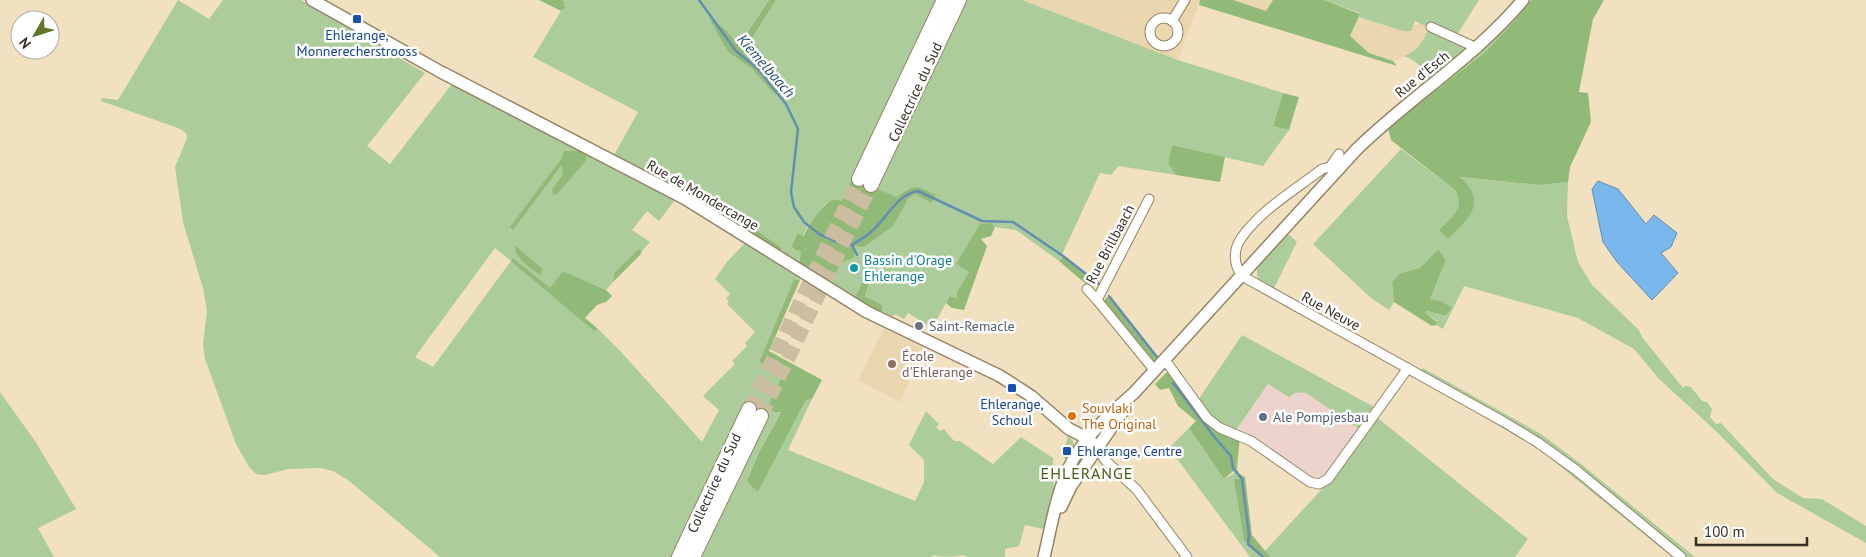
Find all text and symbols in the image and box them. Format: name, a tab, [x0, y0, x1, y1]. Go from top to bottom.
north arrow	[10, 10, 60, 60]
marker: Ehlerange, Monnerecherstrooss	[351, 13, 363, 25]
place label: Ehlerange, Monnerecherstrooss	[297, 26, 417, 60]
water label: Kiemelbaach	[734, 30, 799, 101]
text: N	[15, 34, 35, 52]
street label: Collectrice du Sud	[884, 39, 946, 145]
street label: Rue d'Esch	[1391, 47, 1453, 101]
street label: Rue de Mondercange	[644, 156, 762, 234]
street label: Rue Brillbaach	[1082, 201, 1138, 287]
place label: Bassin d'Orage Ehlerange	[864, 251, 952, 285]
marker: Bassin d'Orage Ehlerange	[848, 262, 860, 274]
street label: Rue Neuve	[1298, 288, 1364, 334]
place label: Saint-Remacle	[929, 317, 1015, 335]
marker: Saint-Remacle	[913, 320, 925, 332]
place label: École d'Ehlerange	[902, 347, 973, 381]
marker: École d'Ehlerange	[886, 358, 898, 370]
marker: Ehlerange, Schoul	[1006, 382, 1018, 394]
place label: Ehlerange, Schoul	[980, 395, 1044, 429]
place label: Souvlaki The Original	[1082, 399, 1156, 433]
place label: Ale Pompjesbau	[1273, 408, 1369, 426]
marker: Souvlaki The Original	[1066, 410, 1078, 422]
marker: Ale Pompjesbau	[1257, 411, 1269, 423]
street label: Collectrice du Sud	[683, 430, 745, 536]
place label: Ehlerange, Centre	[1077, 442, 1182, 460]
marker: Ehlerange, Centre	[1061, 445, 1073, 457]
district label: EHLERANGE	[1041, 463, 1133, 483]
scale bar	[1696, 514, 1807, 546]
text: 100 m	[1704, 522, 1745, 541]

